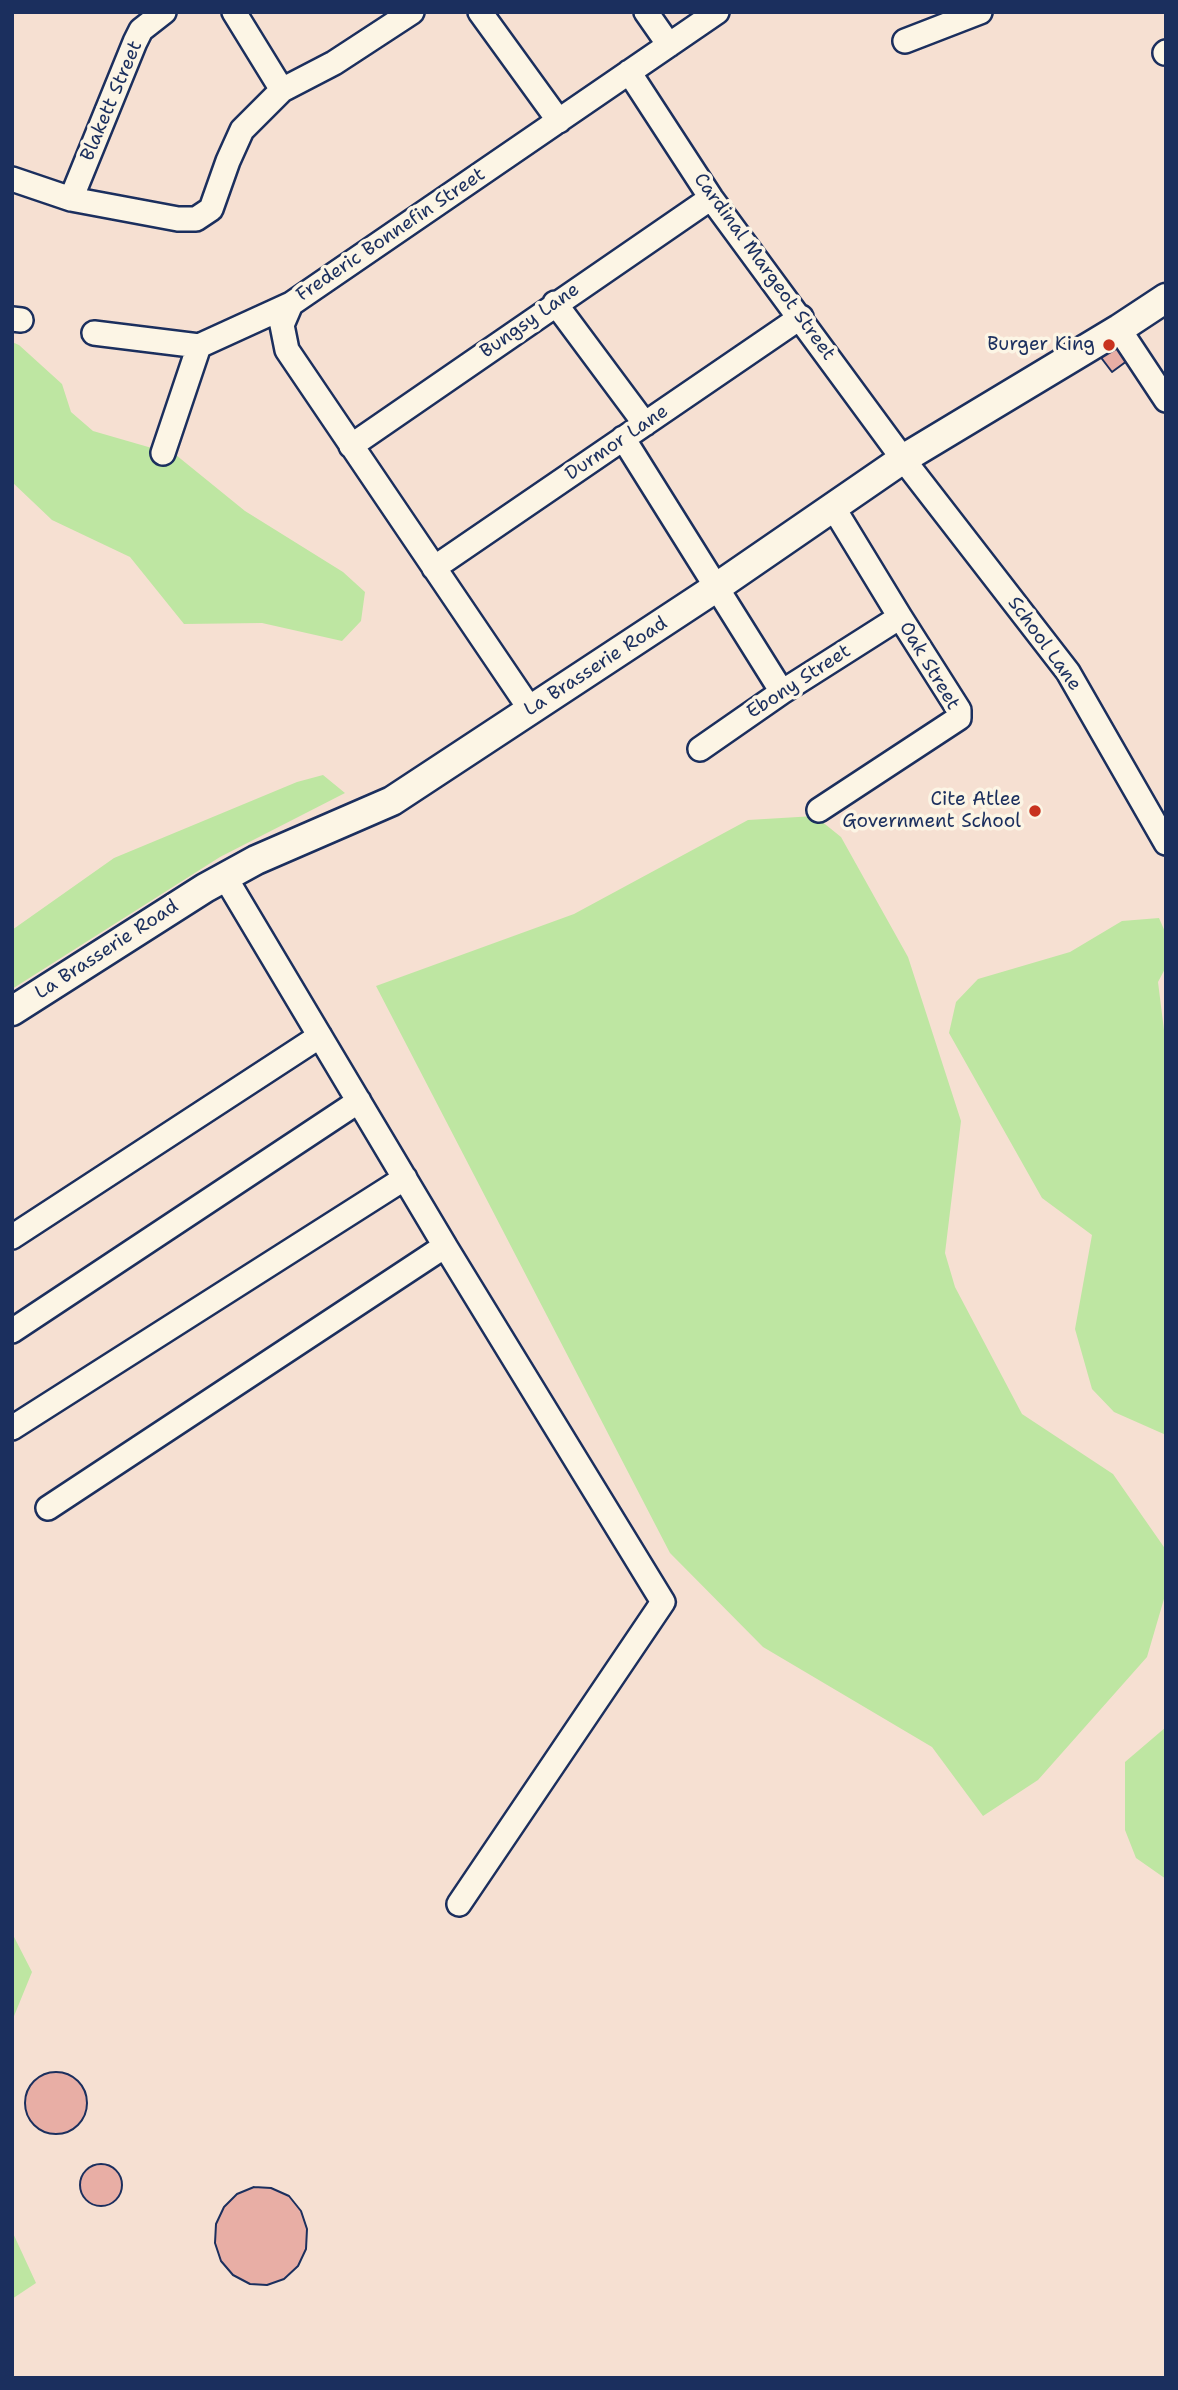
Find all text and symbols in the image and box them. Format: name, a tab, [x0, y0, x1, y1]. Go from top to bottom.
street label: Blakett Street	[76, 37, 148, 165]
street label: Frederic Bonnefin Street	[292, 163, 490, 307]
street label: Cardinal Margeot Street	[688, 169, 840, 365]
street label: Bungsy Lane	[476, 278, 584, 364]
place label: Burger King	[987, 334, 1095, 356]
marker: Burger King	[1101, 337, 1117, 353]
street label: Durmor Lane	[561, 400, 673, 486]
street label: School Lane	[1002, 593, 1086, 695]
street label: La Brasserie Road	[520, 612, 672, 722]
street label: Oak Street	[894, 618, 964, 714]
street label: Ebony Street	[743, 640, 855, 724]
place label: Cite Atlee Government School	[842, 789, 1021, 833]
marker: Cite Atlee Government School	[1027, 803, 1043, 819]
street label: La Brasserie Road	[31, 895, 183, 1005]

